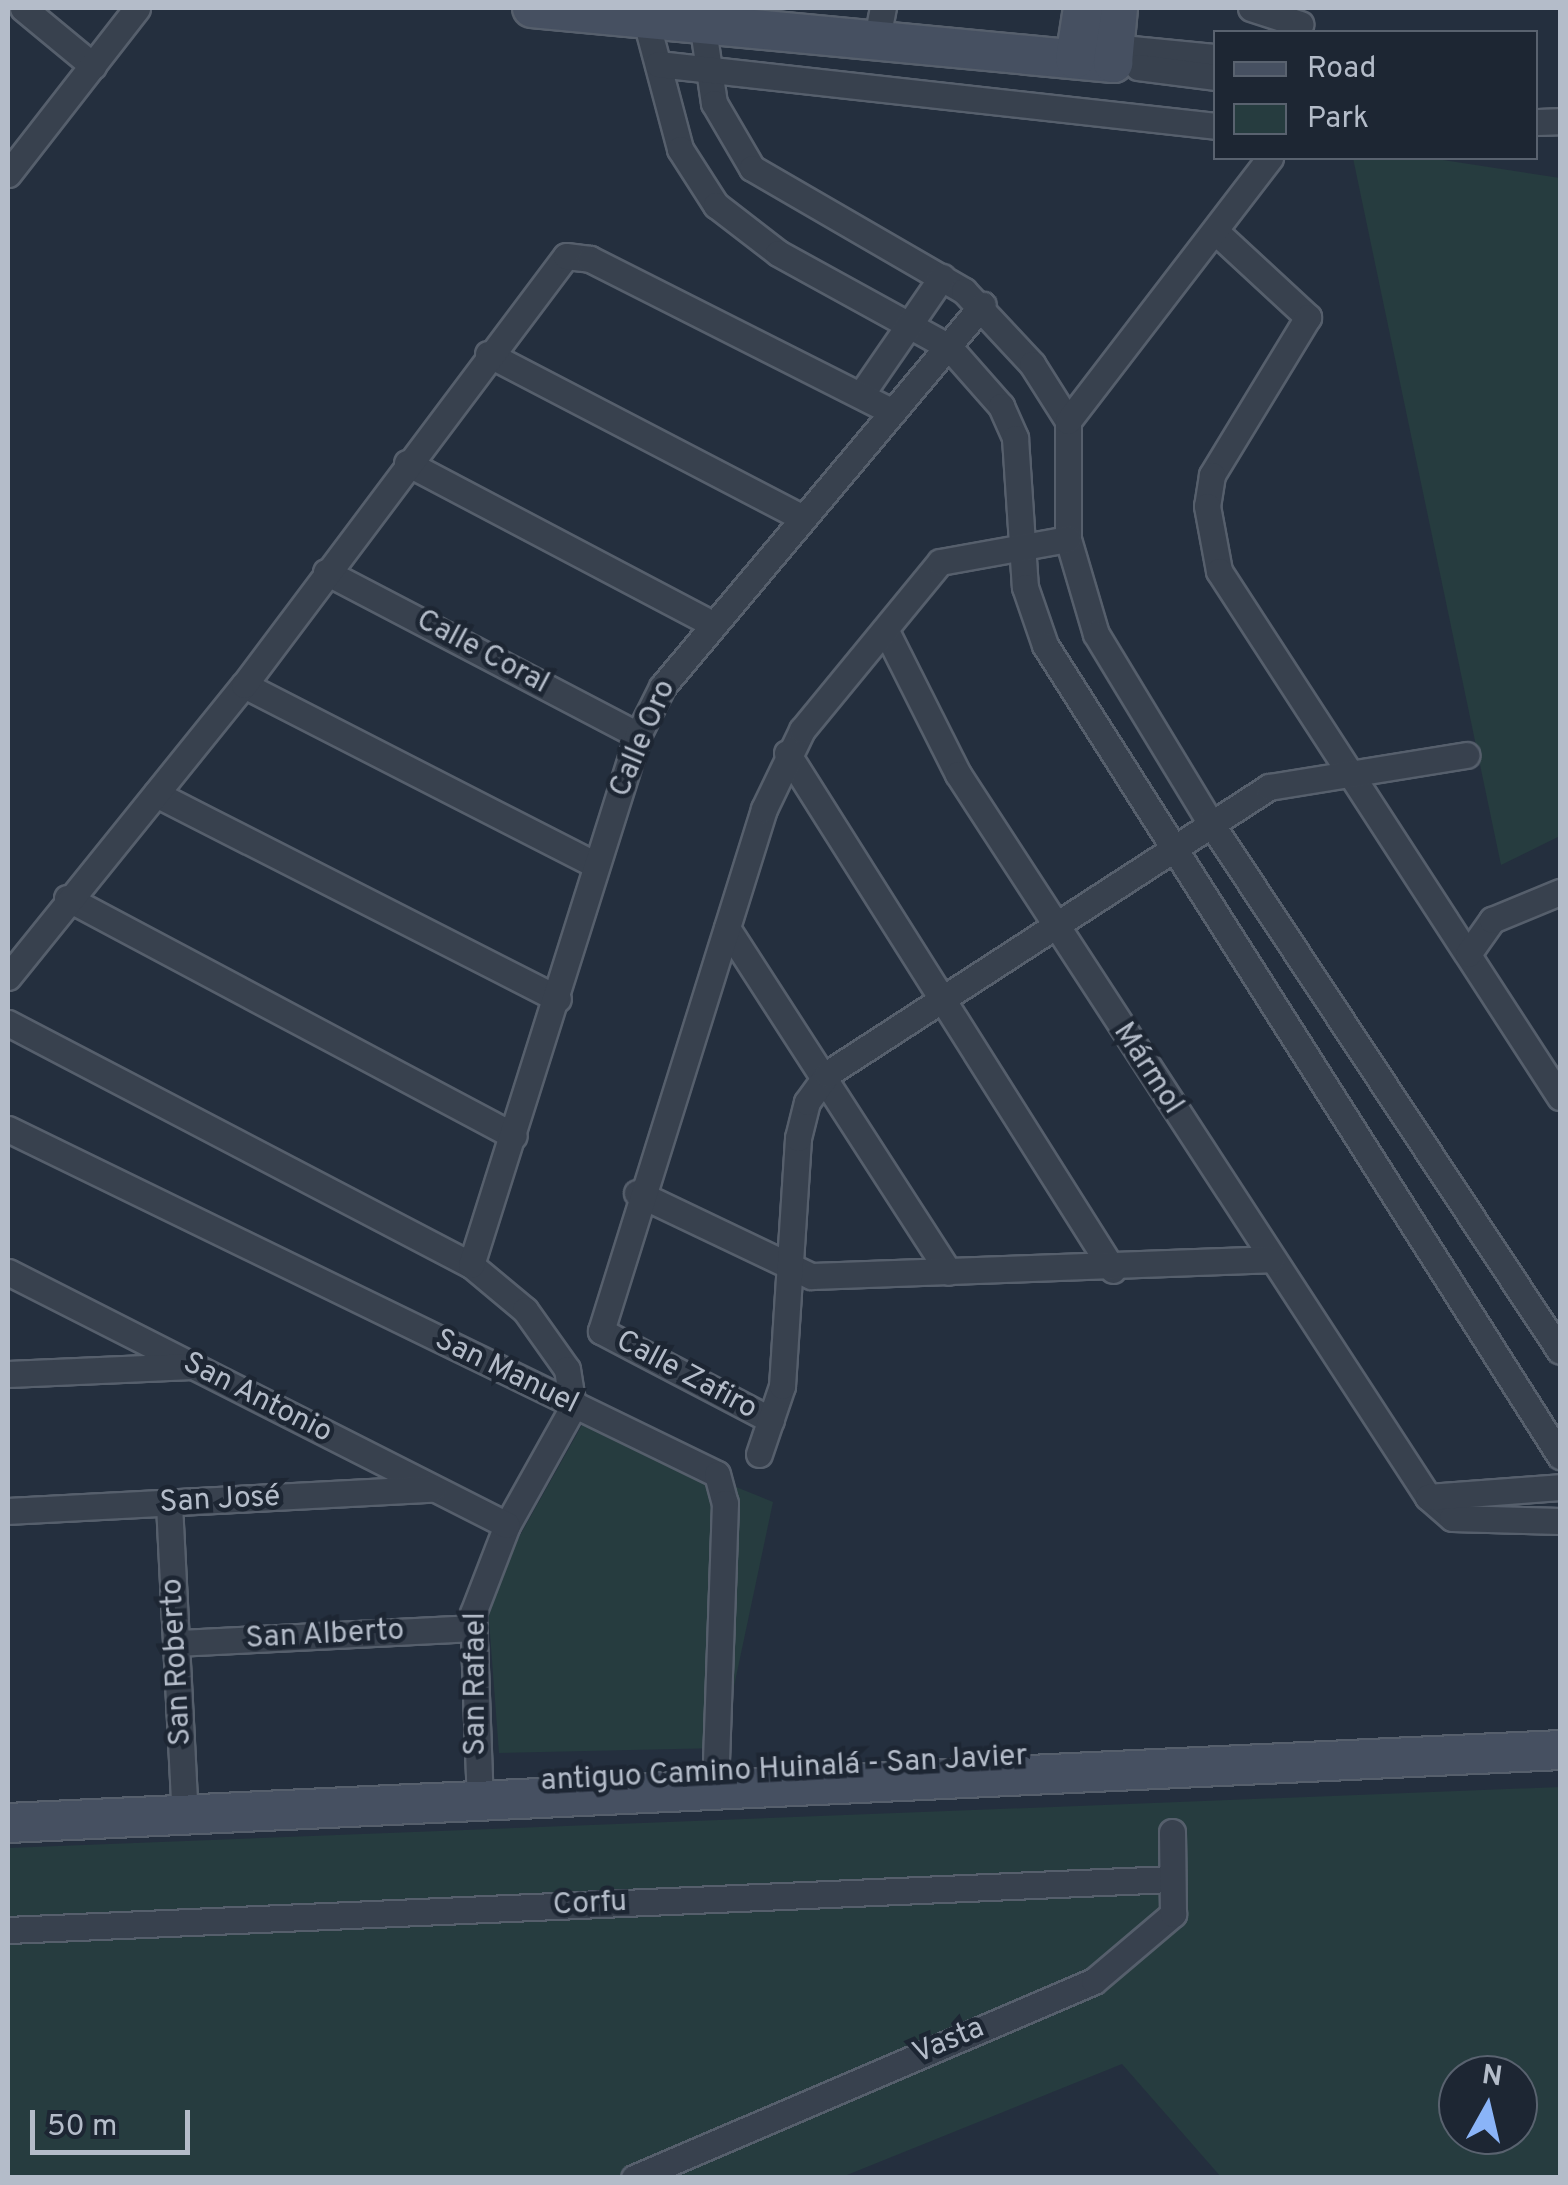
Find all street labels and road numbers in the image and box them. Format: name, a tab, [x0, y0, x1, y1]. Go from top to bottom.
street label: Calle Coral	[410, 603, 554, 703]
street label: Calle Oro	[603, 675, 685, 803]
street label: Mármol	[1104, 1016, 1190, 1122]
street label: San Manuel	[428, 1323, 584, 1423]
street label: Calle Zafiro	[609, 1324, 763, 1428]
street label: San Antonio	[176, 1346, 338, 1452]
street label: San José	[159, 1480, 281, 1522]
street label: San Roberto	[156, 1577, 200, 1747]
street label: San Rafael	[459, 1612, 495, 1756]
street label: San Alberto	[244, 1614, 406, 1658]
street label: antiguo Camino Huinalá - San Javier	[540, 1739, 1028, 1801]
street label: Corfu	[552, 1885, 628, 1925]
street label: Vasta	[908, 2011, 990, 2073]

